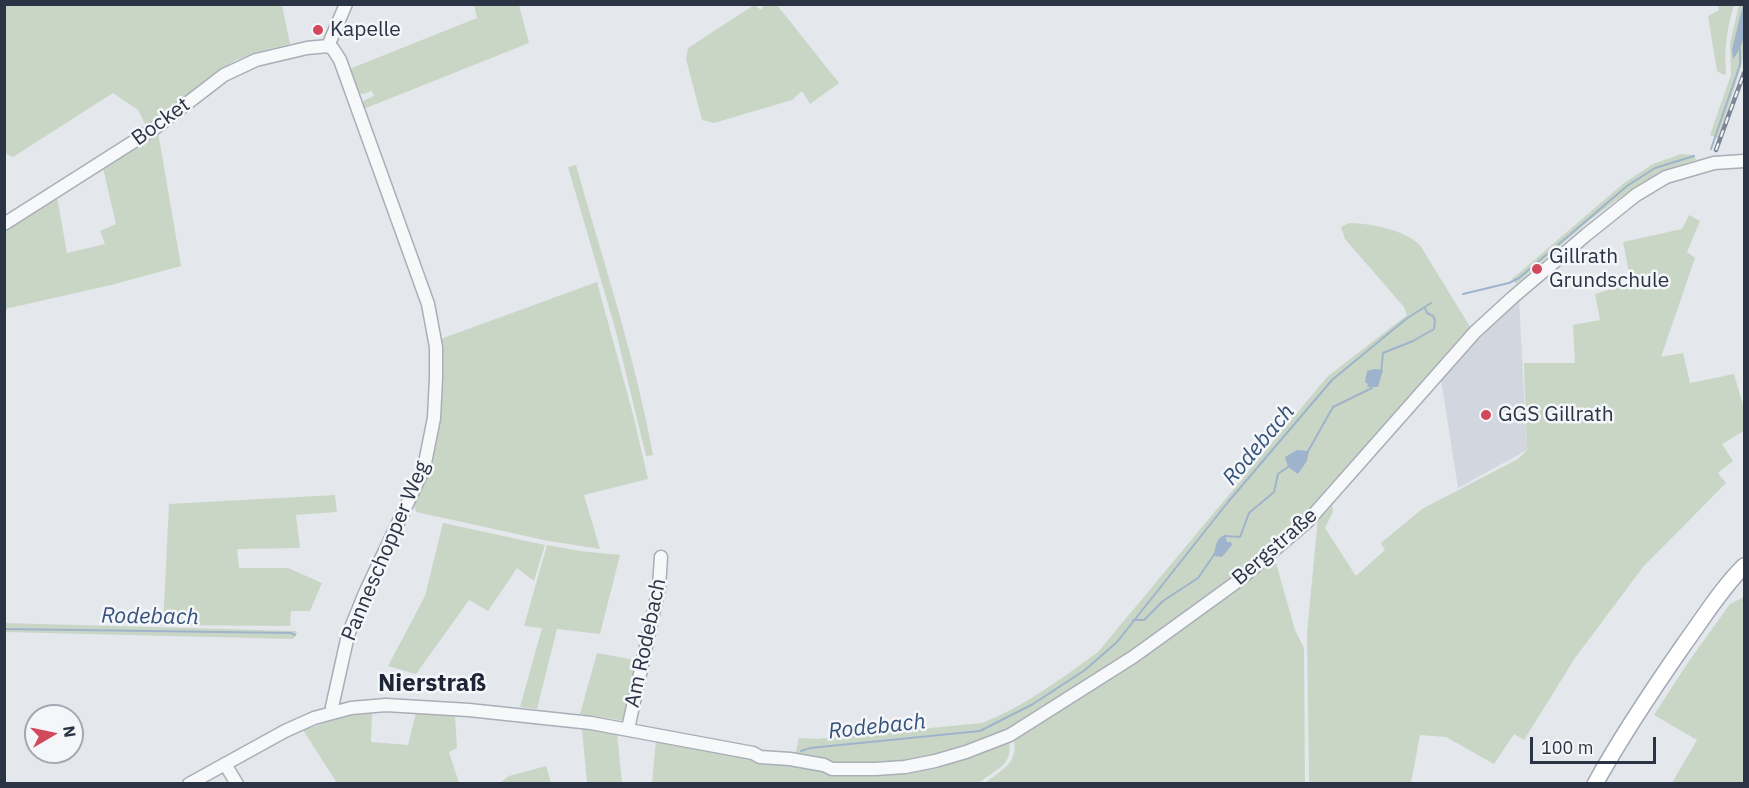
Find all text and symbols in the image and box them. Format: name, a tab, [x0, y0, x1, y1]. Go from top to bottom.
place label: Kapelle	[330, 17, 401, 43]
marker: Kapelle	[311, 23, 325, 37]
street label: Bocket	[127, 93, 195, 151]
place label: Gillrath Grundschule	[1549, 244, 1669, 294]
marker: Gillrath Grundschule	[1530, 262, 1544, 276]
water label: Rodebach	[1217, 399, 1301, 491]
place label: GGS Gillrath	[1498, 402, 1614, 428]
marker: GGS Gillrath	[1479, 408, 1493, 422]
street label: Panneschopper Weg	[337, 457, 435, 645]
street label: Bergstraße	[1227, 503, 1323, 591]
street label: Am Rodebach	[620, 576, 672, 710]
water label: Rodebach	[101, 603, 199, 631]
district label: Nierstraß	[378, 670, 486, 698]
north arrow	[24, 704, 84, 764]
water label: Rodebach	[827, 709, 927, 745]
text: N	[59, 724, 81, 739]
scale bar	[1533, 725, 1659, 763]
text: 100 m	[1541, 736, 1593, 759]

